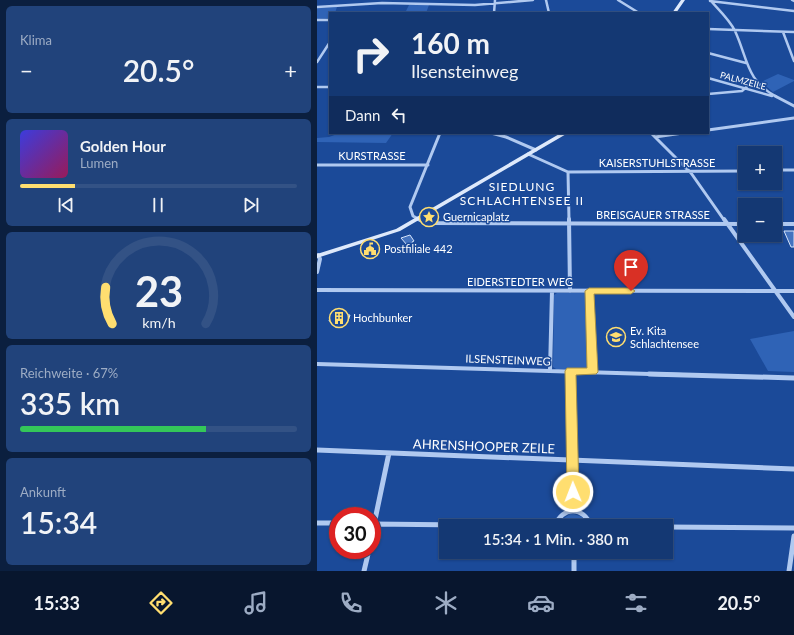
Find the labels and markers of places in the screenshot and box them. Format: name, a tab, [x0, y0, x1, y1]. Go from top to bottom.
place icon: Guernicaplatz	[418, 206, 440, 228]
place label: Guernicaplatz	[443, 210, 509, 223]
public building icon: Postfiliale 442	[359, 238, 381, 260]
place label: Postfiliale 442	[384, 242, 453, 255]
pin	[614, 250, 648, 291]
building icon: Hochbunker	[328, 307, 350, 329]
place label: Hochbunker	[353, 311, 412, 324]
place label: Ev. Kita Schlachtensee	[630, 324, 699, 350]
school or university icon: Ev. Kita Schlachtensee	[605, 326, 627, 348]

